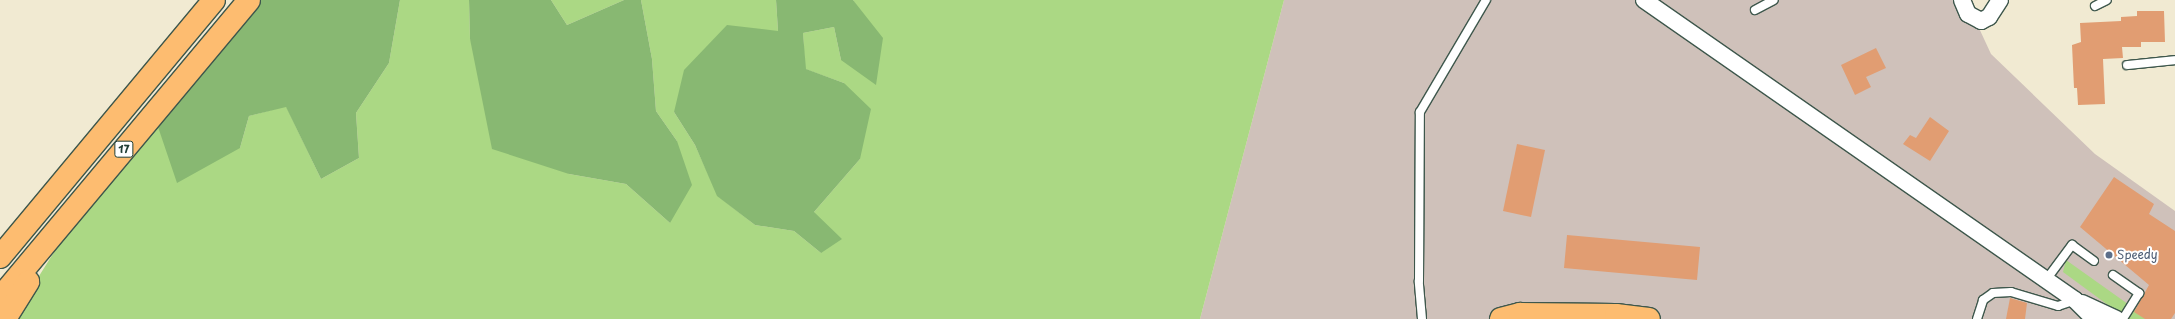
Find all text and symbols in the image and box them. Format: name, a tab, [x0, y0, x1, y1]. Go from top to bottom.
road number: 17	[114, 140, 134, 158]
place label: Speedy	[2117, 248, 2158, 262]
marker: Speedy	[2104, 250, 2114, 260]

